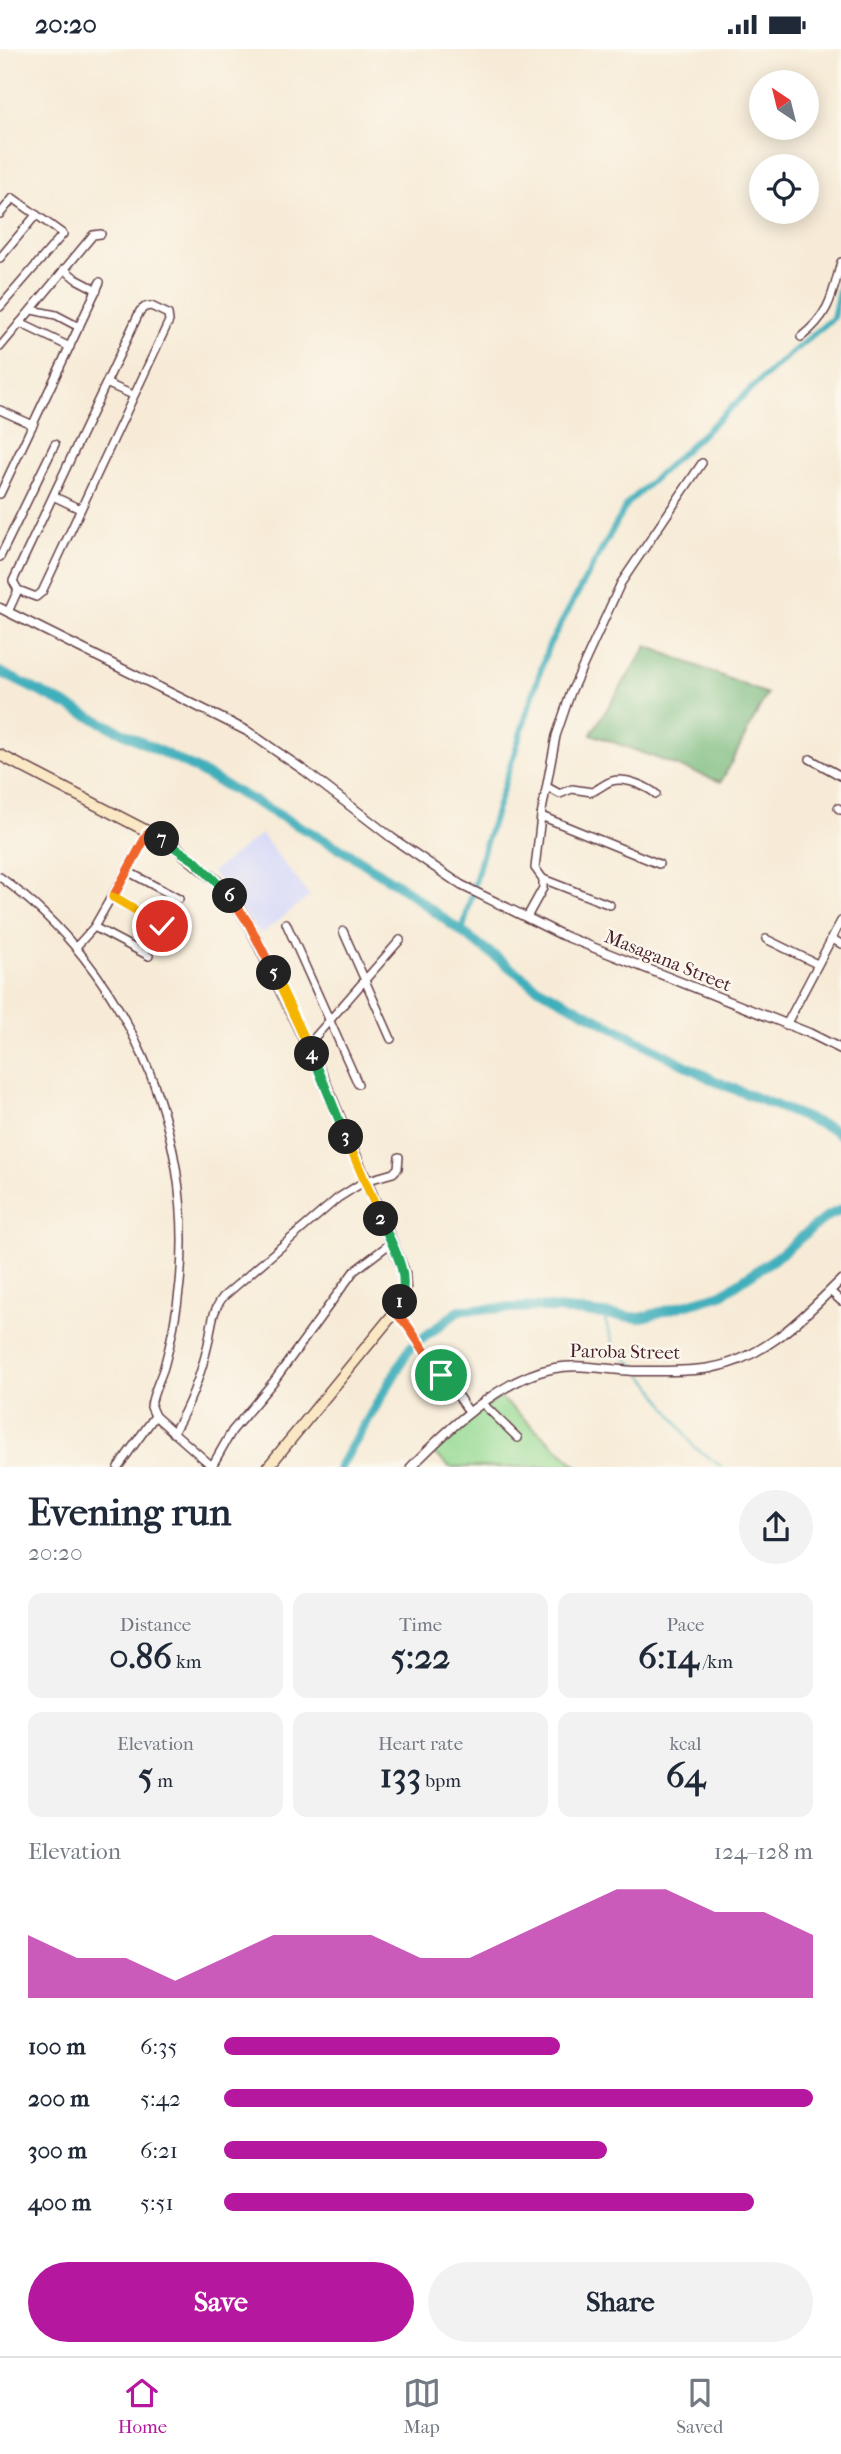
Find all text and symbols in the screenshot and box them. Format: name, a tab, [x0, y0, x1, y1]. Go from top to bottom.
text: 20:20	[35, 9, 97, 40]
north arrow	[749, 70, 819, 140]
map controls	[749, 70, 819, 224]
button: locate	[749, 154, 819, 224]
pin: 7	[144, 821, 180, 857]
text: 7	[157, 827, 166, 849]
pin: 6	[212, 879, 247, 913]
text: 6	[224, 884, 235, 906]
pin	[132, 896, 192, 956]
icon: check	[143, 907, 181, 945]
street label: Masagana Street	[601, 926, 735, 997]
pin: 5	[256, 955, 292, 991]
text: 5	[269, 961, 278, 983]
pin: 4	[294, 1037, 330, 1072]
text: 4	[306, 1042, 317, 1064]
pin: 3	[328, 1119, 364, 1155]
text: 3	[342, 1125, 349, 1147]
pin: 2	[364, 1201, 398, 1237]
text: 2	[376, 1207, 385, 1229]
pin: 1	[382, 1285, 418, 1319]
text: 1	[396, 1290, 403, 1312]
street label: Paroba Street	[570, 1340, 681, 1364]
pin	[411, 1345, 471, 1405]
icon: arrive	[422, 1356, 460, 1394]
text: Evening run	[28, 1490, 231, 1535]
button: share	[739, 1490, 813, 1564]
text: 20:20	[28, 1539, 83, 1566]
text: Distance	[120, 1614, 191, 1636]
text: Time	[399, 1614, 442, 1636]
text: Pace	[667, 1614, 704, 1636]
text: 0.86	[109, 1636, 172, 1677]
text: 5:22	[391, 1636, 450, 1677]
text: 6:14	[638, 1636, 699, 1677]
text: km	[172, 1651, 202, 1673]
text: /km	[699, 1651, 733, 1673]
text: Elevation	[117, 1733, 194, 1755]
text: Heart rate	[378, 1733, 463, 1755]
text: kcal	[670, 1733, 701, 1755]
text: 5	[138, 1755, 153, 1796]
text: 133	[380, 1755, 421, 1796]
text: 64	[666, 1755, 705, 1796]
text: m	[153, 1770, 173, 1792]
text: bpm	[421, 1770, 461, 1792]
text: Elevation	[28, 1838, 121, 1865]
text: 124–128 m	[714, 1838, 813, 1865]
text: 100 m	[28, 2033, 86, 2060]
text: 6:35	[140, 2033, 177, 2060]
text: 200 m	[28, 2085, 89, 2112]
text: 5:42	[140, 2085, 181, 2112]
text: 300 m	[28, 2137, 87, 2164]
text: 6:21	[140, 2137, 178, 2164]
text: 400 m	[28, 2189, 91, 2216]
text: 5:51	[140, 2189, 174, 2216]
button: Save	[28, 2262, 414, 2342]
button: Share	[428, 2262, 813, 2342]
tab: Home	[118, 2374, 167, 2438]
tab: Map	[403, 2374, 441, 2438]
tab: Saved	[676, 2374, 723, 2438]

